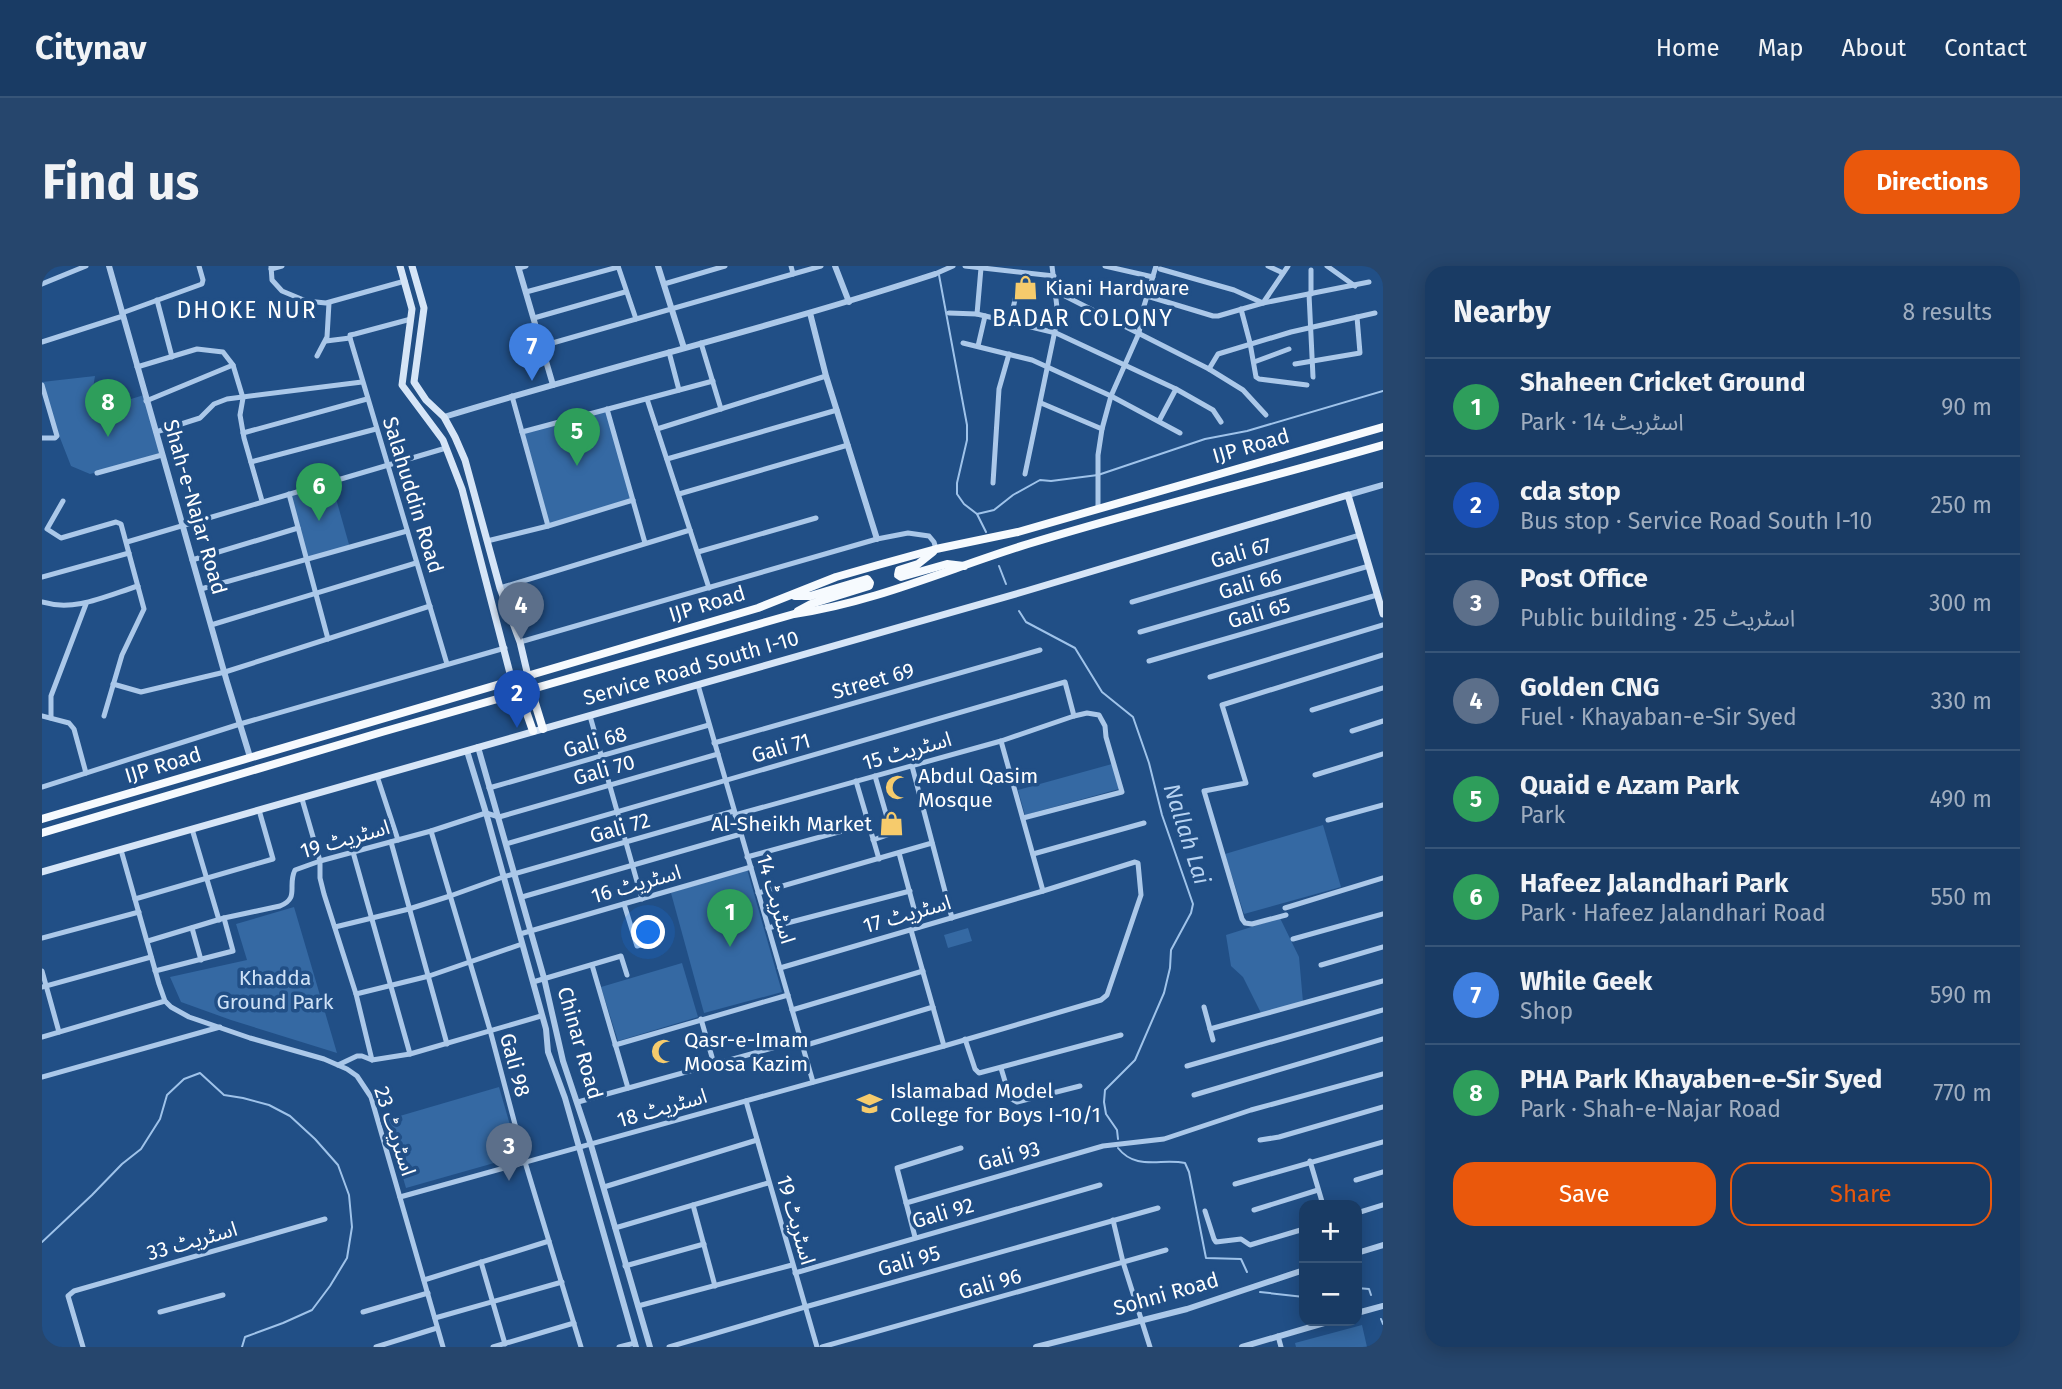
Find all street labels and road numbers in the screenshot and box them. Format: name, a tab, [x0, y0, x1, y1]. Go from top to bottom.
street label: Salahuddin Road	[377, 414, 449, 576]
street label: Shah-e-Najar Road	[158, 417, 232, 597]
street label: IJP Road	[1210, 423, 1292, 469]
street label: Gali 67	[1208, 532, 1274, 574]
street label: Gali 66	[1215, 563, 1285, 605]
street label: IJP Road	[666, 580, 748, 628]
street label: Gali 65	[1225, 592, 1293, 634]
street label: Service Road South I-10	[580, 625, 802, 711]
street label: Street 69	[829, 657, 917, 705]
street label: Gali 68	[560, 721, 630, 763]
street label: اسٹریٹ 15	[859, 726, 955, 776]
street label: Gali 71	[749, 727, 813, 769]
street label: IJP Road	[122, 741, 204, 789]
street label: Gali 70	[570, 749, 638, 791]
street label: Gali 72	[587, 807, 653, 849]
street label: اسٹریٹ 19	[297, 814, 393, 864]
street label: اسٹریٹ 14	[751, 851, 801, 947]
street label: اسٹریٹ 16	[588, 859, 684, 909]
street label: اسٹریٹ 17	[860, 889, 954, 939]
street label: Chinar Road	[552, 984, 608, 1102]
street label: Gali 98	[494, 1030, 536, 1100]
street label: اسٹریٹ 23	[368, 1083, 422, 1179]
street label: اسٹریٹ 18	[614, 1083, 710, 1133]
street label: Gali 93	[975, 1135, 1043, 1177]
street label: اسٹریٹ 19	[771, 1172, 821, 1268]
street label: Gali 92	[909, 1192, 977, 1234]
street label: اسٹریٹ 33	[144, 1216, 240, 1266]
street label: Gali 95	[875, 1240, 943, 1282]
street label: Gali 96	[955, 1263, 1025, 1305]
street label: Sohni Road	[1110, 1267, 1222, 1321]

